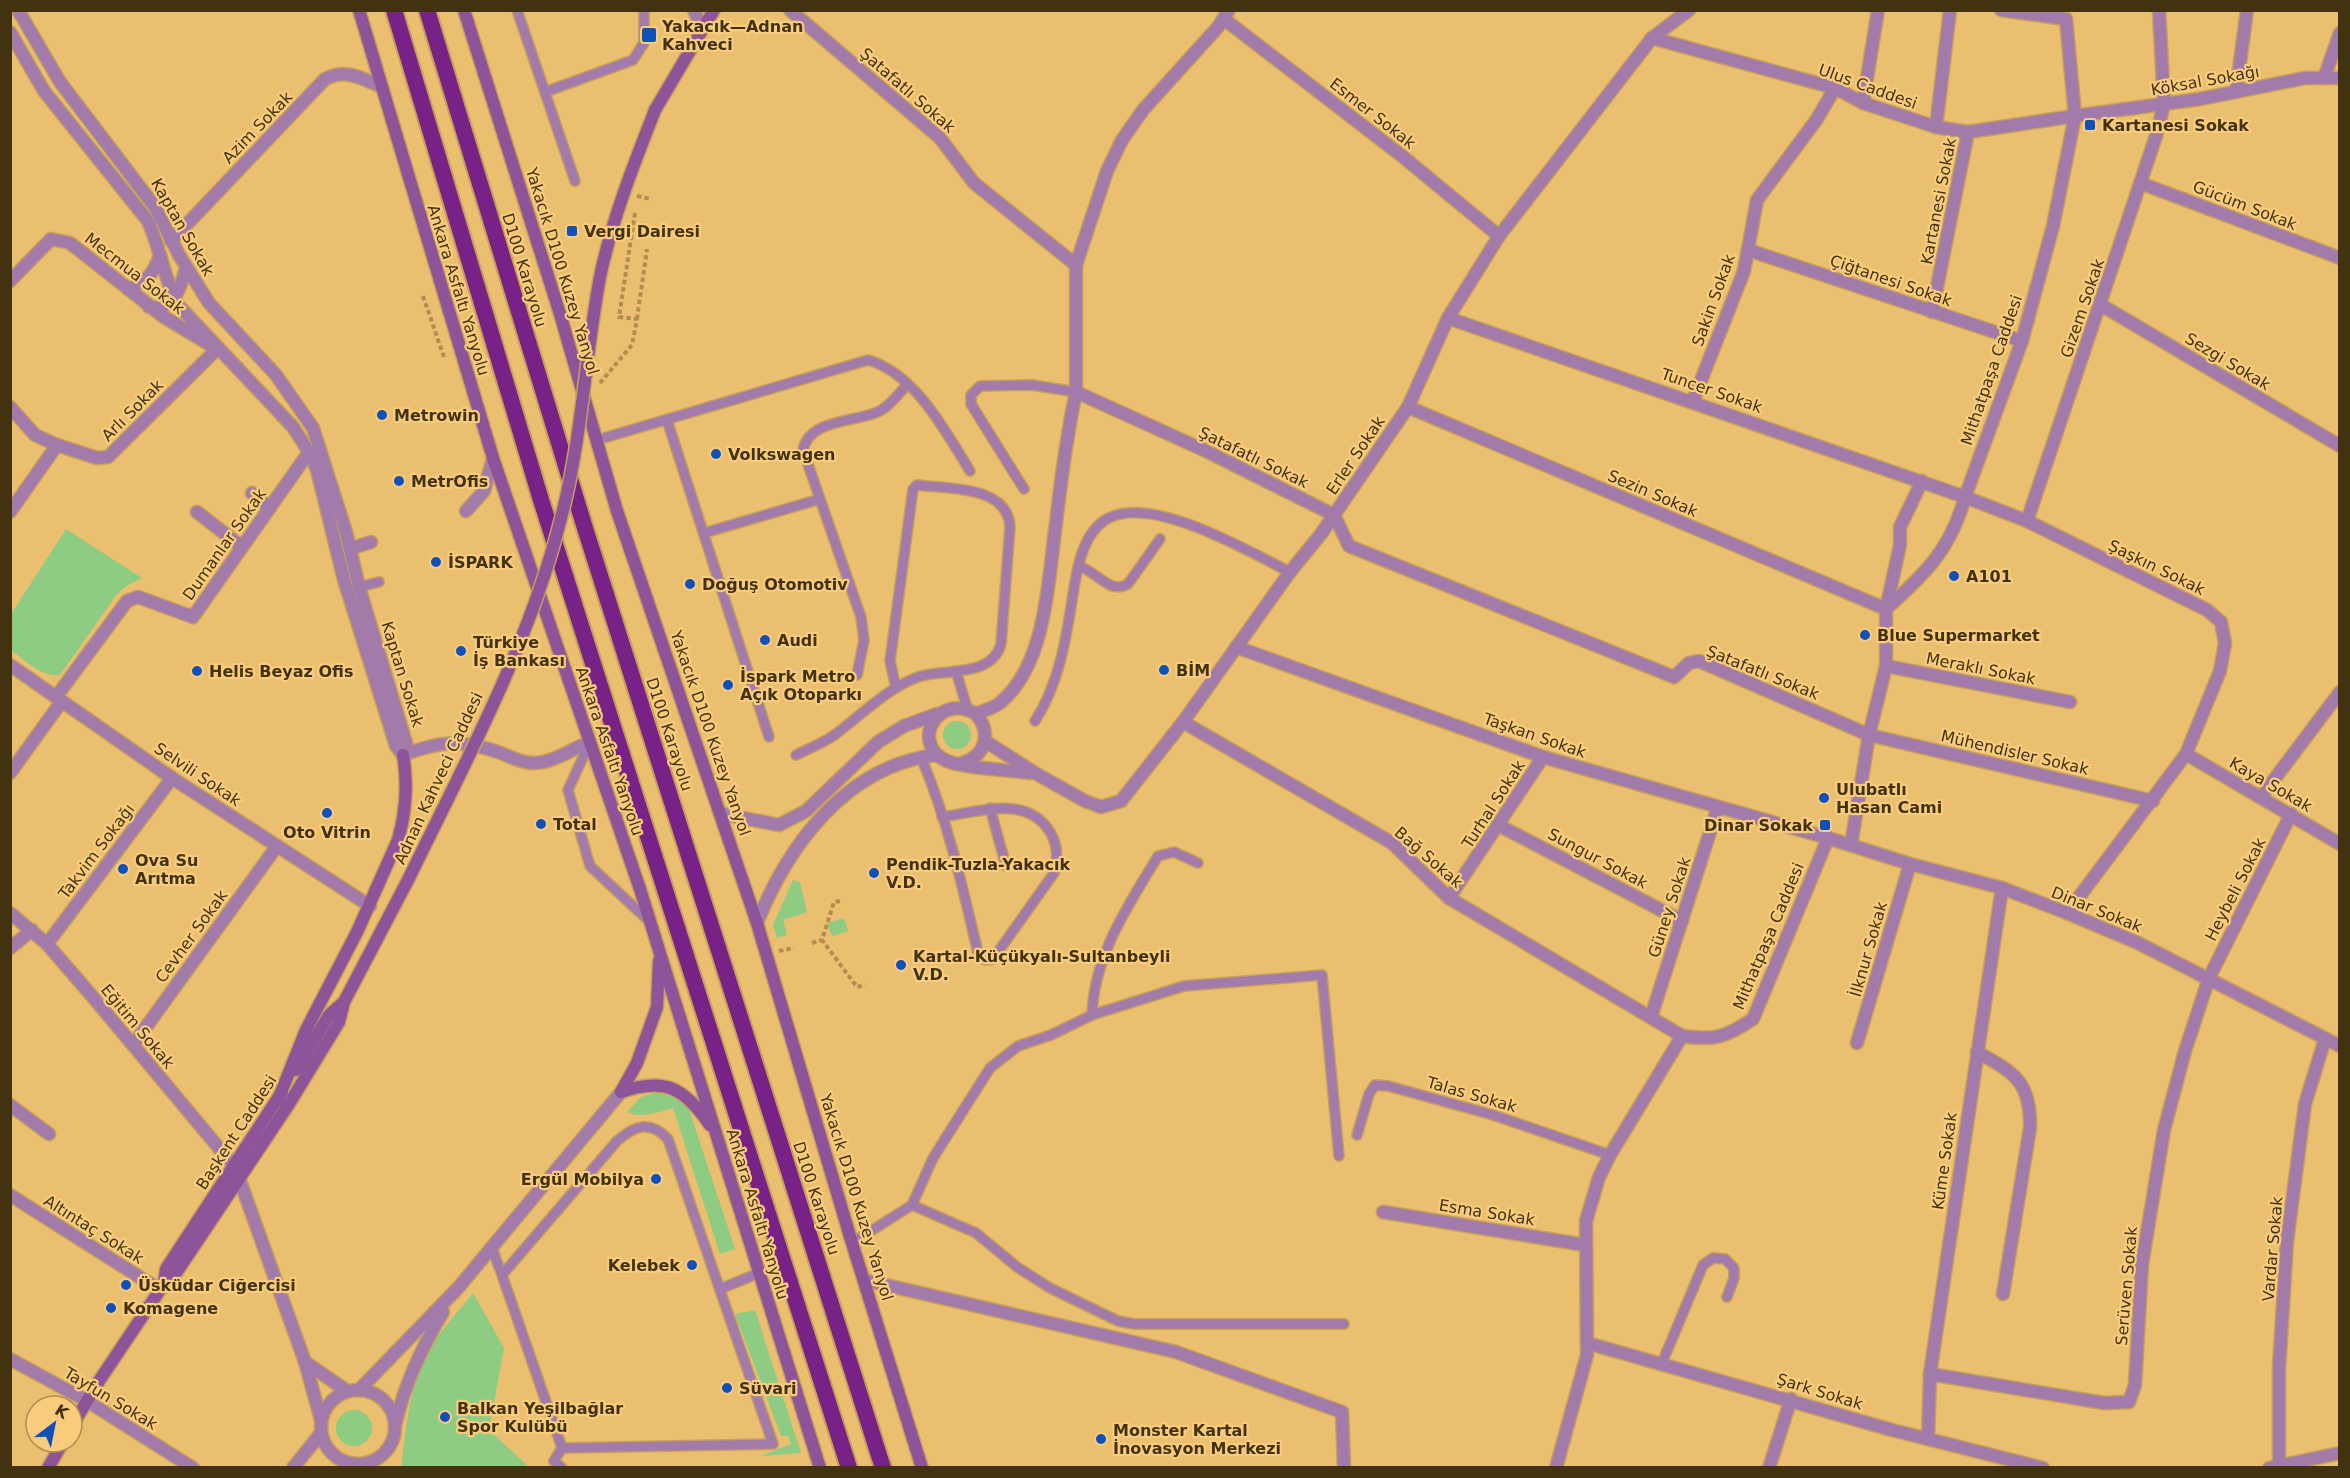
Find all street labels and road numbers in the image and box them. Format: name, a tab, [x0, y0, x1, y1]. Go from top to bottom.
street label: Şatafatlı Sokak	[856, 44, 960, 137]
street label: Ulus Caddesi	[1816, 60, 1920, 113]
street label: Köksal Sokağı	[2149, 62, 2261, 99]
street label: Esmer Sokak	[1326, 74, 1420, 153]
street label: Azim Sokak	[218, 87, 297, 167]
street label: Kartanesi Sokak	[1917, 135, 1960, 266]
street label: Yakacık D100 Kuzey Yanyol	[522, 164, 603, 377]
street label: Kaptan Sokak	[147, 175, 219, 280]
street label: Gücüm Sokak	[2190, 177, 2300, 234]
street label: Ankara Asfaltı Yanyolu	[423, 202, 494, 378]
street label: D100 Karayolu	[498, 211, 551, 329]
street label: Mecmua Sokak	[81, 229, 189, 319]
street label: Sakin Sokak	[1688, 251, 1739, 349]
street label: Çiğtanesi Sokak	[1827, 251, 1955, 310]
street label: Gizem Sokak	[2057, 255, 2109, 360]
street label: Mithatpaşa Caddesi	[1957, 292, 2026, 448]
street label: Sezgi Sokak	[2182, 329, 2274, 395]
street label: Tuncer Sokak	[1658, 364, 1766, 417]
street label: Arlı Sokak	[98, 375, 168, 445]
street label: Erler Sokak	[1322, 412, 1389, 498]
street label: Şatafatlı Sokak	[1196, 423, 1312, 493]
street label: Sezin Sokak	[1605, 466, 1701, 521]
street label: Dumanlar Sokak	[179, 484, 270, 604]
street label: Şaşkın Sokak	[2105, 536, 2209, 599]
street label: Kaptan Sokak	[377, 619, 428, 730]
street label: Yakacık D100 Kuzey Yanyol	[666, 627, 755, 838]
street label: Şatafatlı Sokak	[1704, 641, 1823, 704]
street label: Meraklı Sokak	[1924, 649, 2038, 689]
street label: Ankara Asfaltı Yanyolu	[572, 664, 647, 838]
street label: D100 Karayolu	[642, 675, 697, 793]
street label: Adnan Kahveci Caddesi	[390, 689, 487, 867]
street label: Taşkan Sokak	[1480, 709, 1589, 762]
street label: Mühendisler Sokak	[1939, 726, 2091, 779]
street label: Selvili Sokak	[151, 738, 245, 811]
street label: Kaya Sokak	[2226, 753, 2316, 816]
street label: Turhal Sokak	[1457, 756, 1529, 853]
street label: Takvim Sokağı	[54, 800, 138, 903]
street label: Bağ Sokak	[1391, 823, 1467, 893]
street label: Sungur Sokak	[1545, 824, 1652, 893]
street label: Heybeli Sokak	[2201, 834, 2270, 944]
street label: Güney Sokak	[1644, 854, 1695, 960]
street label: Mithatpaşa Caddesi	[1729, 860, 1808, 1013]
street label: Dinar Sokak	[2049, 883, 2146, 937]
street label: Cevher Sokak	[151, 886, 232, 986]
street label: İlknur Sokak	[1846, 899, 1891, 999]
street label: Eğitim Sokak	[97, 980, 179, 1073]
street label: Başkent Caddesi	[192, 1071, 281, 1193]
street label: Talas Sokak	[1424, 1072, 1520, 1117]
street label: Yakacık D100 Kuzey Yanyol	[816, 1090, 897, 1303]
street label: Küme Sokak	[1928, 1110, 1961, 1211]
street label: Ankara Asfaltı Yanyolu	[722, 1126, 793, 1302]
street label: D100 Karayolu	[789, 1139, 844, 1257]
street label: Altıntaç Sokak	[40, 1191, 148, 1268]
street label: Vardar Sokak	[2258, 1195, 2287, 1302]
street label: Esma Sokak	[1438, 1196, 1537, 1230]
street label: Serüven Sokak	[2112, 1225, 2141, 1346]
street label: Tayfun Sokak	[60, 1363, 161, 1434]
street label: Şark Sokak	[1775, 1369, 1866, 1414]

